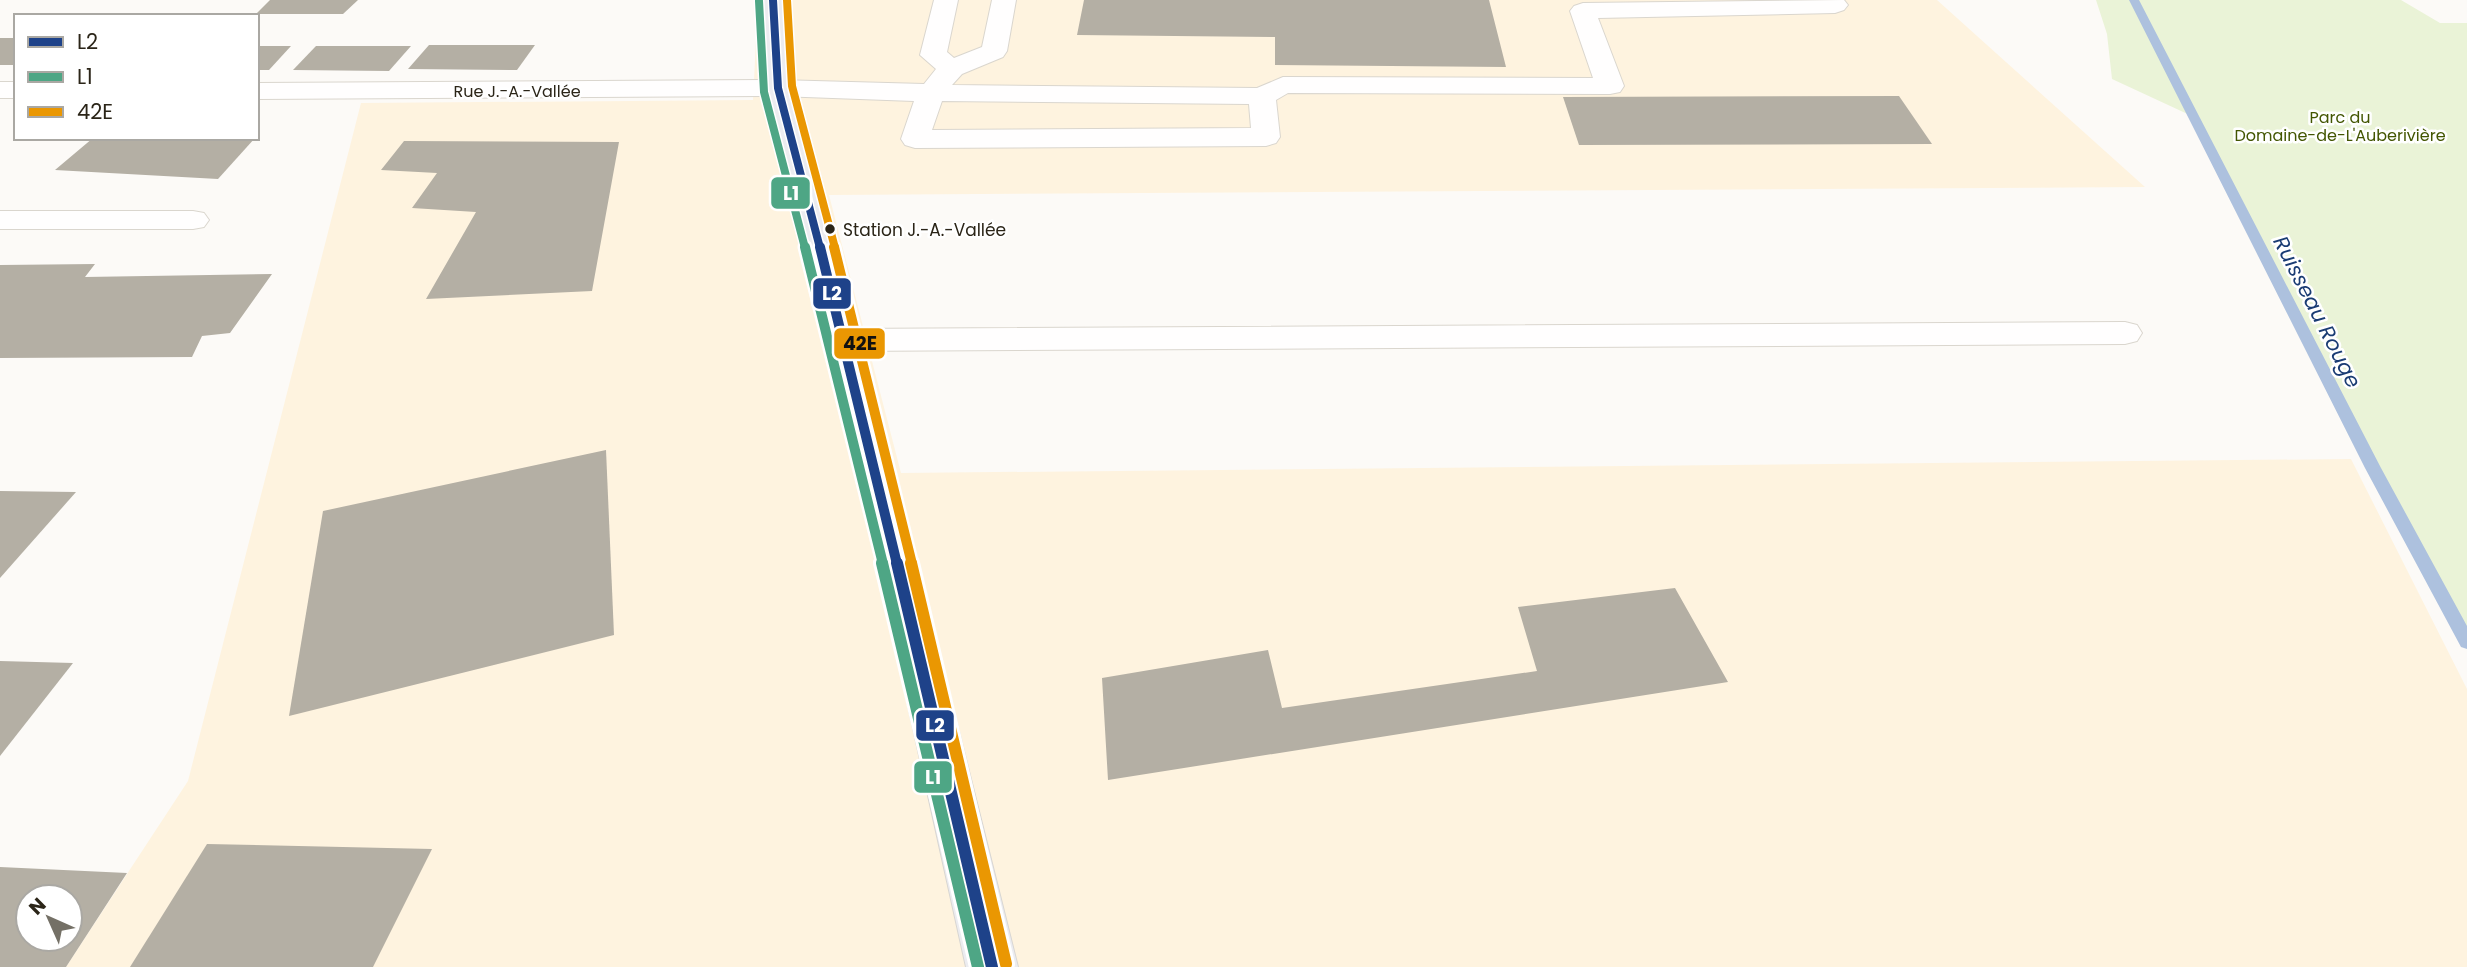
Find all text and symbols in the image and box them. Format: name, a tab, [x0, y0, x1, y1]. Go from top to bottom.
legend	[14, 14, 259, 140]
text: L2	[77, 27, 98, 56]
text: L1	[77, 62, 93, 91]
street label: Rue J.-A.-Vallée	[453, 80, 581, 103]
text: 42E	[77, 97, 113, 126]
park label: Parc du Domaine-de-L'Auberivière	[2234, 106, 2446, 147]
line badge: L1	[770, 176, 811, 210]
text: L1	[783, 180, 799, 207]
place label: Station J.-A.-Vallée	[843, 218, 1006, 242]
marker: Station J.-A.-Vallée	[823, 222, 837, 236]
water label: Ruisseau Rouge	[2267, 231, 2368, 393]
line badge: L2	[812, 277, 852, 310]
text: L2	[822, 280, 842, 307]
line badge: 42E	[833, 327, 886, 360]
text: 42E	[843, 330, 877, 357]
line badge: L2	[915, 709, 955, 742]
text: L2	[925, 712, 945, 739]
line badge: L1	[913, 760, 953, 794]
text: L1	[925, 764, 941, 791]
north arrow	[14, 883, 84, 953]
text: N	[23, 892, 52, 921]

